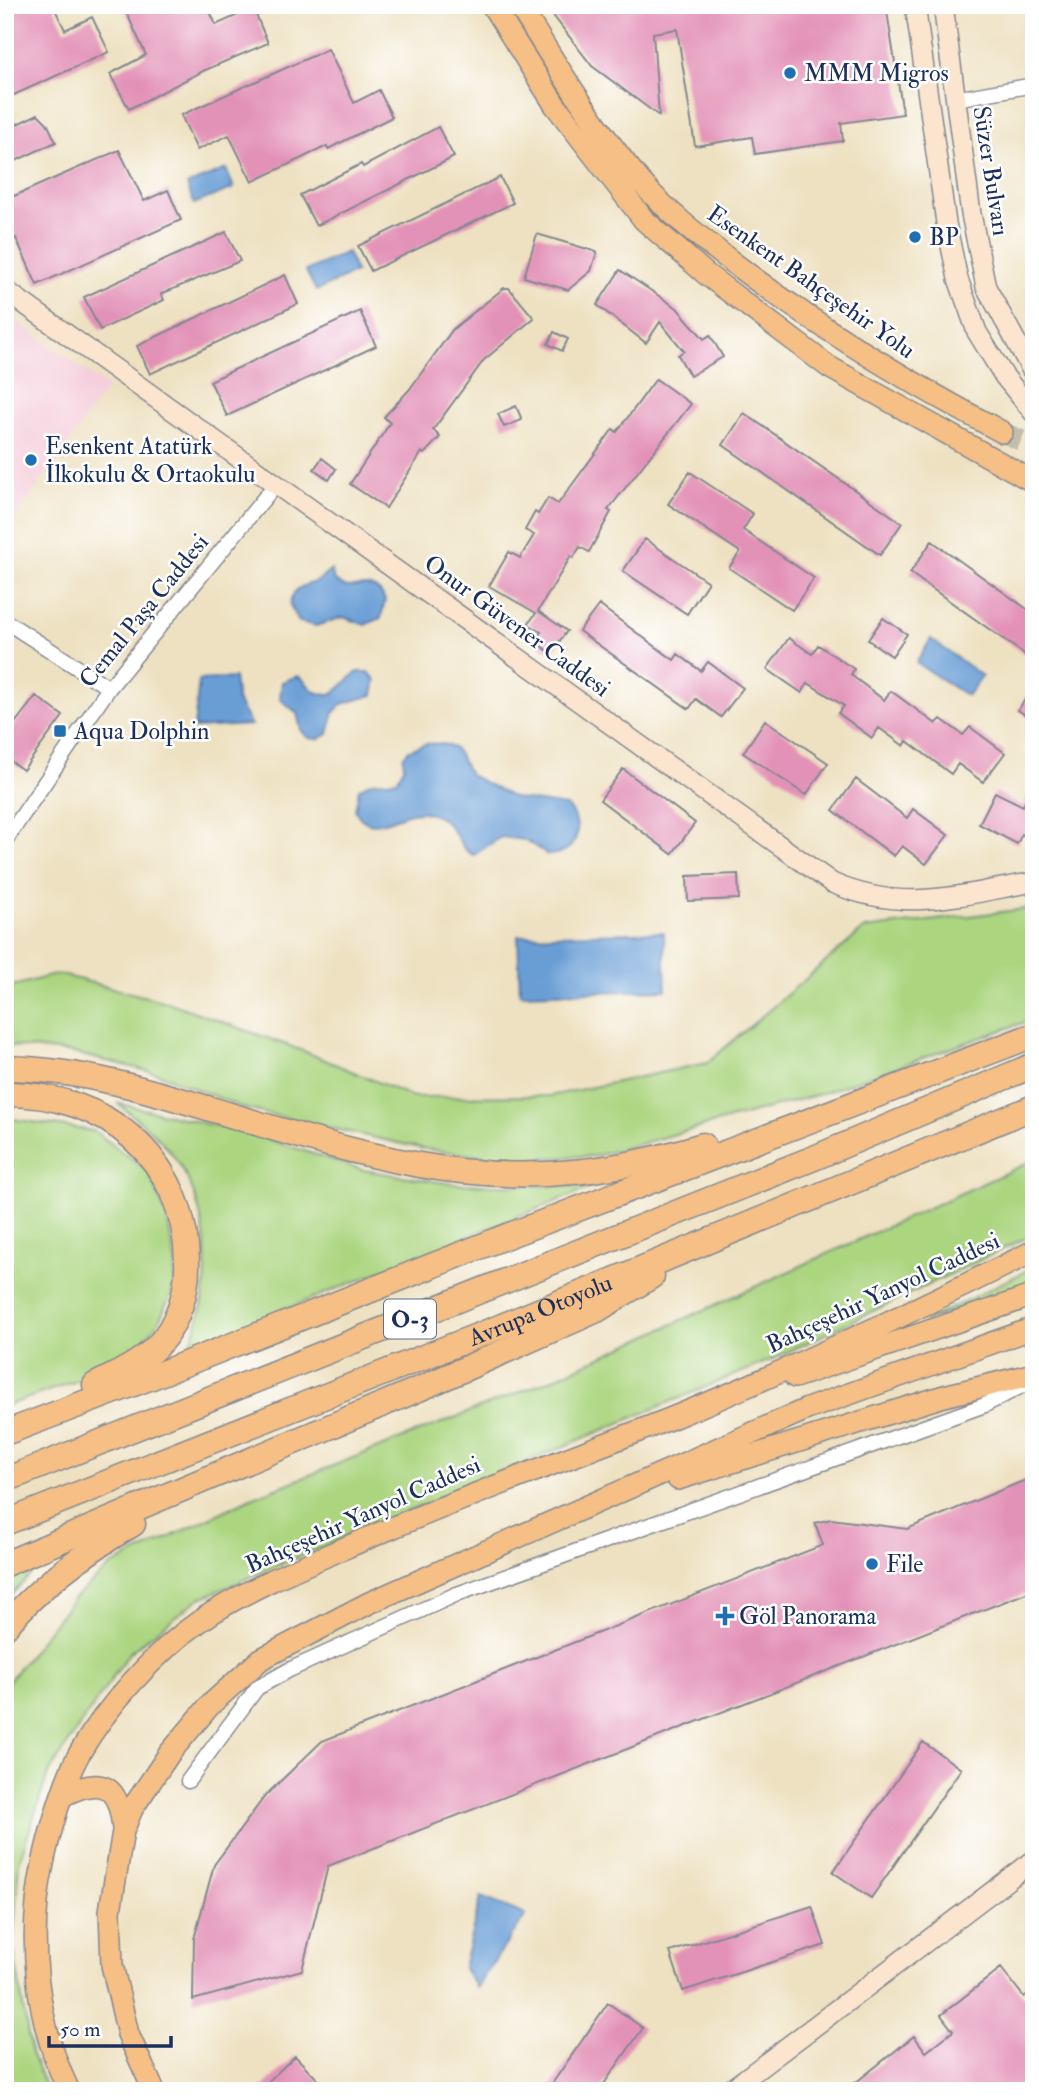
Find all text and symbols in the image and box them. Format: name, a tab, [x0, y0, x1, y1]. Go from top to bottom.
place label: MMM Migros	[804, 58, 949, 89]
marker: MMM Migros	[782, 65, 798, 81]
street label: Süzer Bulvarı	[965, 104, 1017, 238]
street label: Esenkent Bahçeşehir Yolu	[701, 198, 921, 366]
place label: BP	[929, 222, 959, 253]
marker: BP	[907, 229, 923, 245]
place label: Esenkent Atatürk İlkokulu & Ortaokulu	[45, 431, 256, 490]
marker: Esenkent Atatürk İlkokulu & Ortaokulu	[23, 452, 39, 468]
street label: Cemal Paşa Caddesi	[72, 528, 216, 694]
street label: Onur Güvener Caddesi	[418, 548, 616, 704]
place label: Aqua Dolphin	[73, 716, 209, 747]
marker: Aqua Dolphin	[52, 723, 68, 739]
street label: Bahçeşehir Yanyol Caddesi	[761, 1225, 1005, 1361]
street label: Avrupa Otoyolu	[463, 1267, 617, 1354]
road number: O-3	[384, 1300, 436, 1338]
street label: Bahçeşehir Yanyol Caddesi	[241, 1449, 485, 1581]
place label: File	[886, 1549, 923, 1580]
marker: File	[864, 1556, 880, 1572]
place label: Göl Panorama	[739, 1601, 877, 1632]
marker: Göl Panorama	[717, 1608, 733, 1624]
scale bar	[49, 2005, 172, 2049]
text: 50 m	[60, 2016, 101, 2043]

